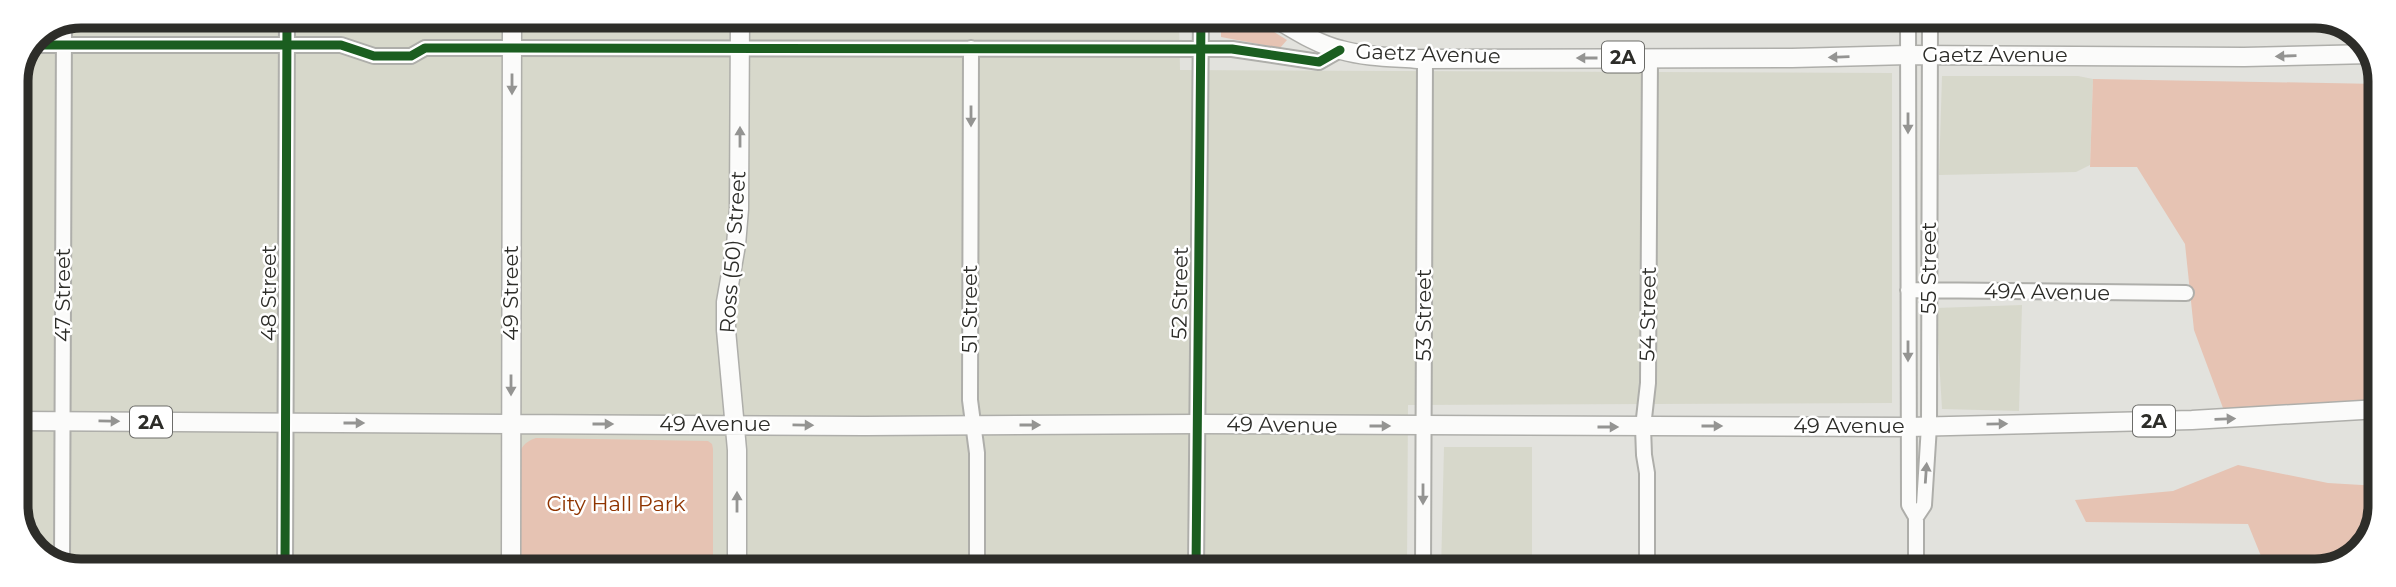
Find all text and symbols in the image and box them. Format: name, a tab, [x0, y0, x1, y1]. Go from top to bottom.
street label: Gaetz Avenue	[1355, 38, 1501, 69]
road number: 2A	[1602, 41, 1644, 72]
street label: Gaetz Avenue	[1922, 42, 2068, 67]
one-way arrow	[2275, 50, 2297, 62]
one-way arrow	[1828, 51, 1850, 62]
one-way arrow	[1576, 52, 1598, 63]
one-way arrow	[506, 74, 518, 96]
one-way arrow	[965, 105, 977, 127]
one-way arrow	[1902, 112, 1914, 134]
one-way arrow	[734, 126, 746, 148]
street label: Ross (50) Street	[714, 170, 751, 334]
street label: 55 Street	[1916, 222, 1941, 314]
street label: 48 Street	[256, 245, 281, 341]
street label: 49 Street	[498, 245, 523, 341]
street label: 52 Street	[1166, 246, 1193, 340]
street label: 47 Street	[50, 248, 75, 342]
street label: 51 Street	[957, 265, 982, 353]
street label: 54 Street	[1634, 266, 1661, 362]
street label: 53 Street	[1411, 269, 1436, 361]
street label: 49A Avenue	[1984, 278, 2110, 305]
one-way arrow	[1902, 340, 1914, 362]
one-way arrow	[505, 375, 517, 397]
road number: 2A	[130, 406, 172, 438]
road number: 2A	[2133, 406, 2175, 436]
street label: 49 Avenue	[659, 411, 771, 436]
street label: 49 Avenue	[1226, 411, 1338, 438]
street label: 49 Avenue	[1793, 413, 1905, 438]
one-way arrow	[2214, 413, 2236, 424]
one-way arrow	[98, 415, 120, 427]
one-way arrow	[343, 417, 365, 429]
one-way arrow	[593, 418, 615, 430]
one-way arrow	[792, 419, 814, 431]
one-way arrow	[1020, 419, 1042, 431]
one-way arrow	[1987, 419, 2009, 430]
one-way arrow	[1370, 420, 1392, 432]
one-way arrow	[1597, 421, 1619, 433]
one-way arrow	[1701, 421, 1723, 432]
one-way arrow	[1921, 462, 1932, 484]
one-way arrow	[1417, 483, 1429, 505]
park label: City Hall Park	[546, 491, 686, 516]
one-way arrow	[731, 491, 743, 513]

